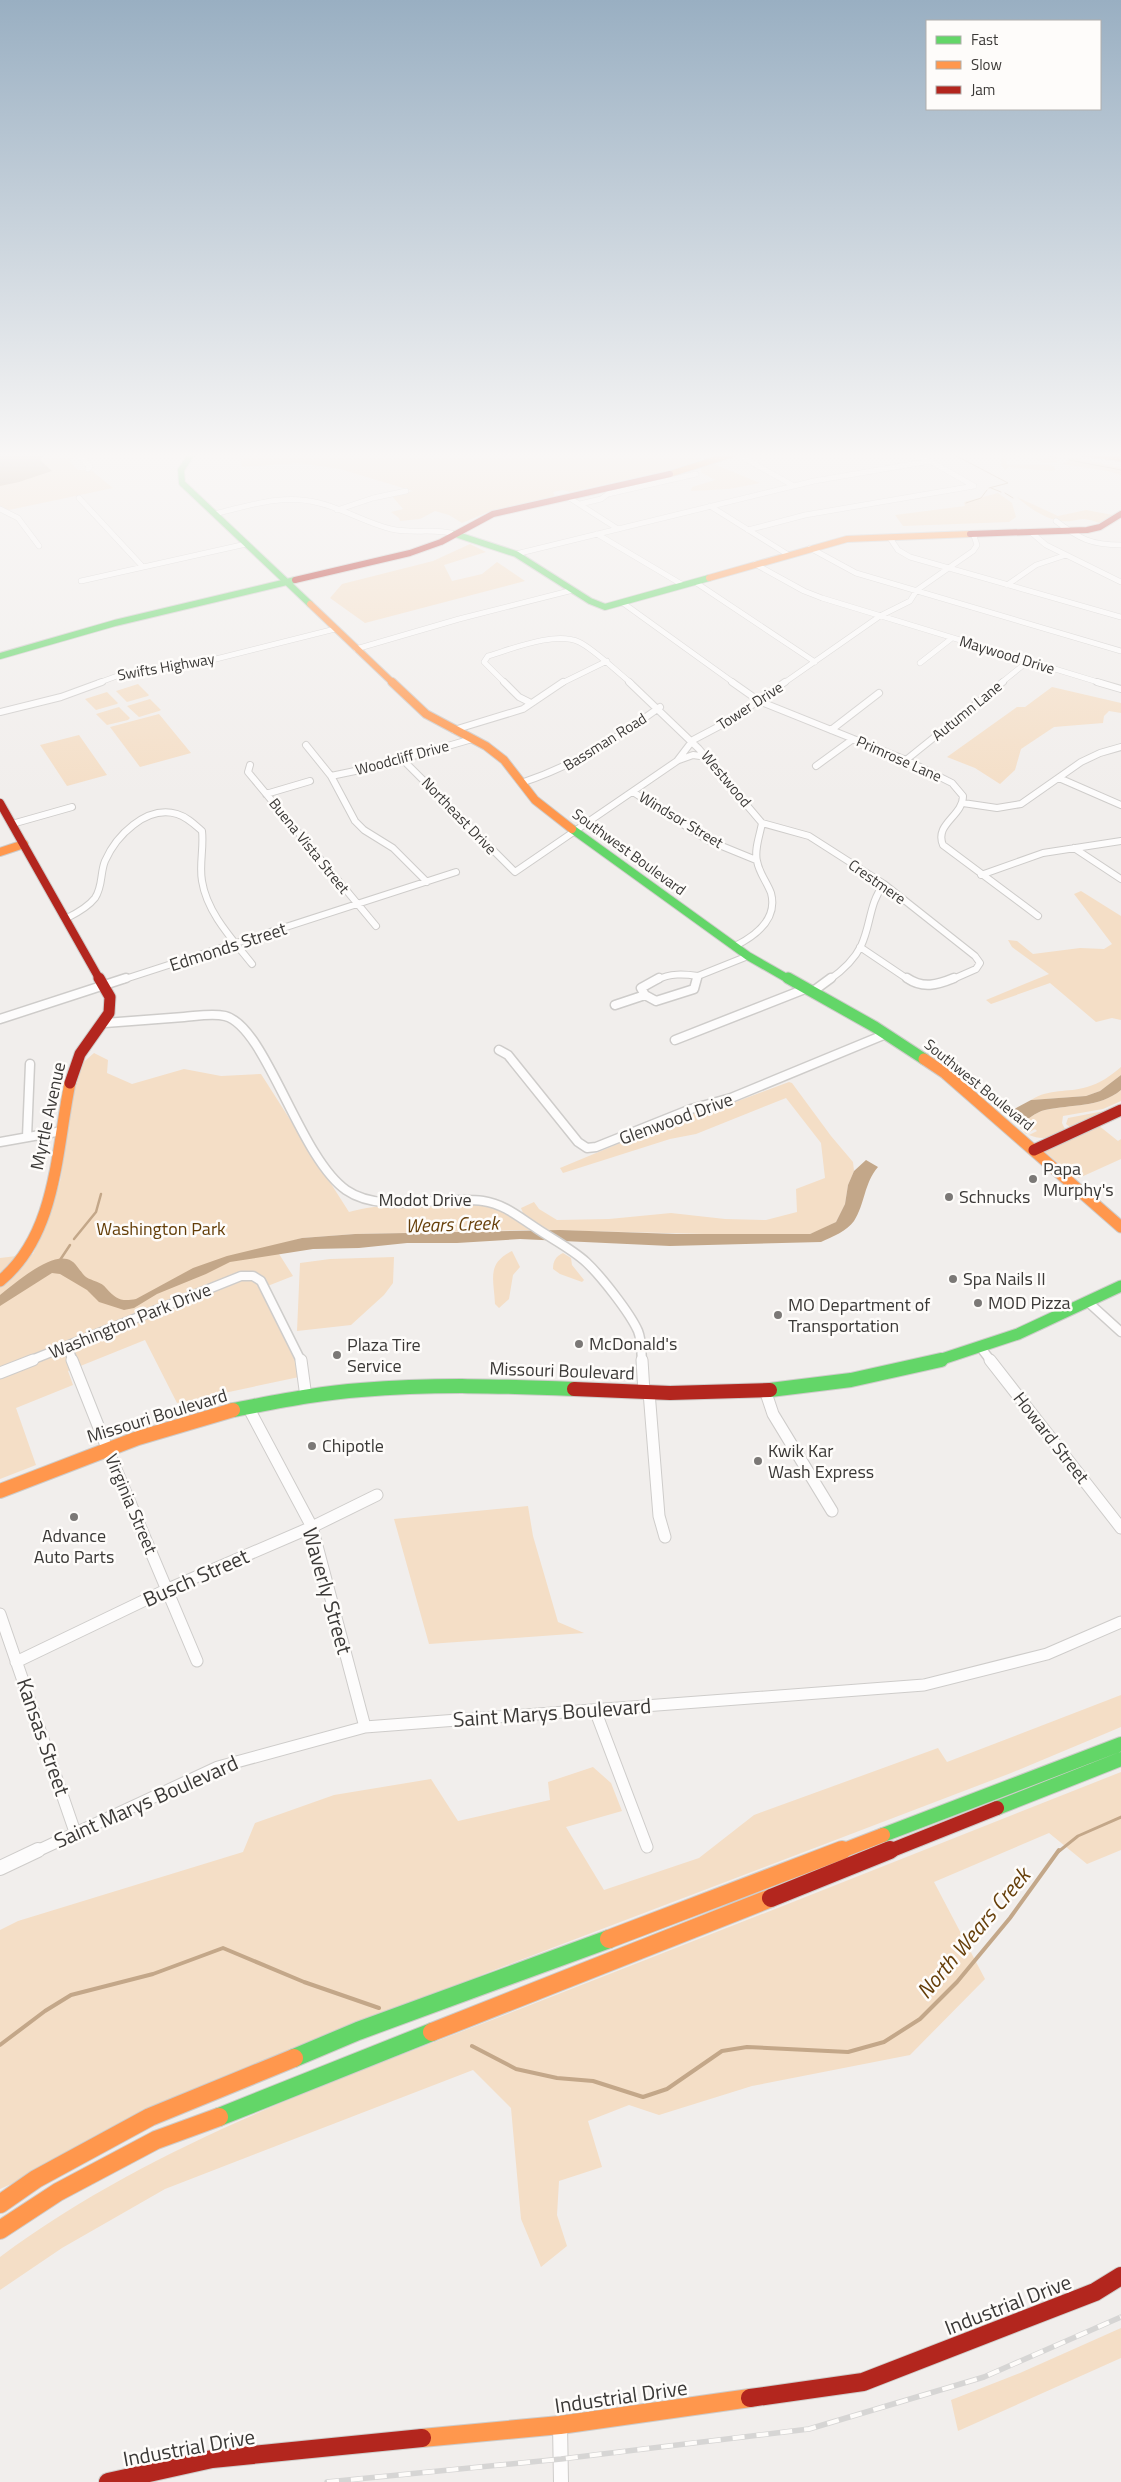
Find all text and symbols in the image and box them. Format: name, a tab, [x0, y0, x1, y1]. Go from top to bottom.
legend	[926, 20, 1101, 110]
text: Fast	[971, 28, 999, 51]
text: Slow	[971, 53, 1002, 76]
text: Jam	[971, 78, 995, 101]
street label: Maywood Drive	[957, 629, 1058, 680]
street label: Swifts Highway	[115, 647, 216, 686]
street label: Autumn Lane	[927, 675, 1007, 746]
street label: Tower Drive	[712, 676, 787, 736]
street label: Bassman Road	[559, 707, 651, 776]
street label: Primrose Lane	[853, 730, 945, 788]
street label: Woodcliff Drive	[352, 734, 451, 781]
street label: Westwood	[696, 745, 757, 812]
street label: Northeast Drive	[416, 772, 502, 860]
street label: Windsor Street	[635, 785, 728, 854]
street label: Buena Vista Street	[264, 793, 356, 899]
street label: Southwest Boulevard	[568, 803, 691, 901]
street label: Crestmere	[844, 853, 911, 910]
street label: Edmonds Street	[166, 915, 291, 978]
street label: Southwest Boulevard	[919, 1033, 1039, 1136]
street label: Myrtle Avenue	[23, 1059, 72, 1172]
street label: Glenwood Drive	[615, 1085, 737, 1152]
place label: Papa Murphy's	[1043, 1155, 1114, 1203]
marker: Papa Murphy's	[1027, 1173, 1039, 1185]
place label: Schnucks	[959, 1183, 1030, 1210]
street label: Modot Drive	[378, 1186, 472, 1213]
marker: Schnucks	[943, 1191, 955, 1203]
water label: Wears Creek	[405, 1207, 502, 1240]
park label: Washington Park	[96, 1215, 226, 1242]
place label: Spa Nails II	[963, 1265, 1046, 1292]
marker: Spa Nails II	[947, 1273, 959, 1285]
street label: Washington Park Drive	[45, 1276, 215, 1365]
place label: MOD Pizza	[988, 1289, 1071, 1316]
place label: MO Department of Transportation	[788, 1291, 930, 1339]
marker: MOD Pizza	[972, 1297, 984, 1309]
marker: MO Department of Transportation	[772, 1309, 784, 1321]
place label: McDonald's	[589, 1330, 677, 1357]
place label: Plaza Tire Service	[347, 1331, 421, 1379]
marker: McDonald's	[573, 1338, 585, 1350]
marker: Plaza Tire Service	[331, 1349, 343, 1361]
street label: Missouri Boulevard	[489, 1354, 635, 1387]
street label: Missouri Boulevard	[83, 1381, 230, 1450]
street label: Howard Street	[1007, 1386, 1096, 1490]
place label: Chipotle	[322, 1432, 384, 1459]
place label: Kwik Kar Wash Express	[768, 1437, 874, 1485]
marker: Chipotle	[306, 1440, 318, 1452]
street label: Virginia Street	[98, 1449, 165, 1559]
marker: Kwik Kar Wash Express	[752, 1455, 764, 1467]
marker: Advance Auto Parts	[68, 1511, 80, 1523]
place label: Advance Auto Parts	[34, 1522, 114, 1570]
street label: Waverly Street	[295, 1524, 361, 1658]
street label: Busch Street	[137, 1539, 254, 1615]
street label: Kansas Street	[9, 1674, 79, 1800]
street label: Saint Marys Boulevard	[452, 1689, 652, 1735]
street label: Saint Marys Boulevard	[48, 1746, 243, 1856]
water label: North Wears Creek	[908, 1858, 1040, 2006]
street label: Industrial Drive	[940, 2265, 1076, 2343]
street label: Industrial Drive	[552, 2371, 689, 2421]
street label: Industrial Drive	[120, 2420, 257, 2474]

